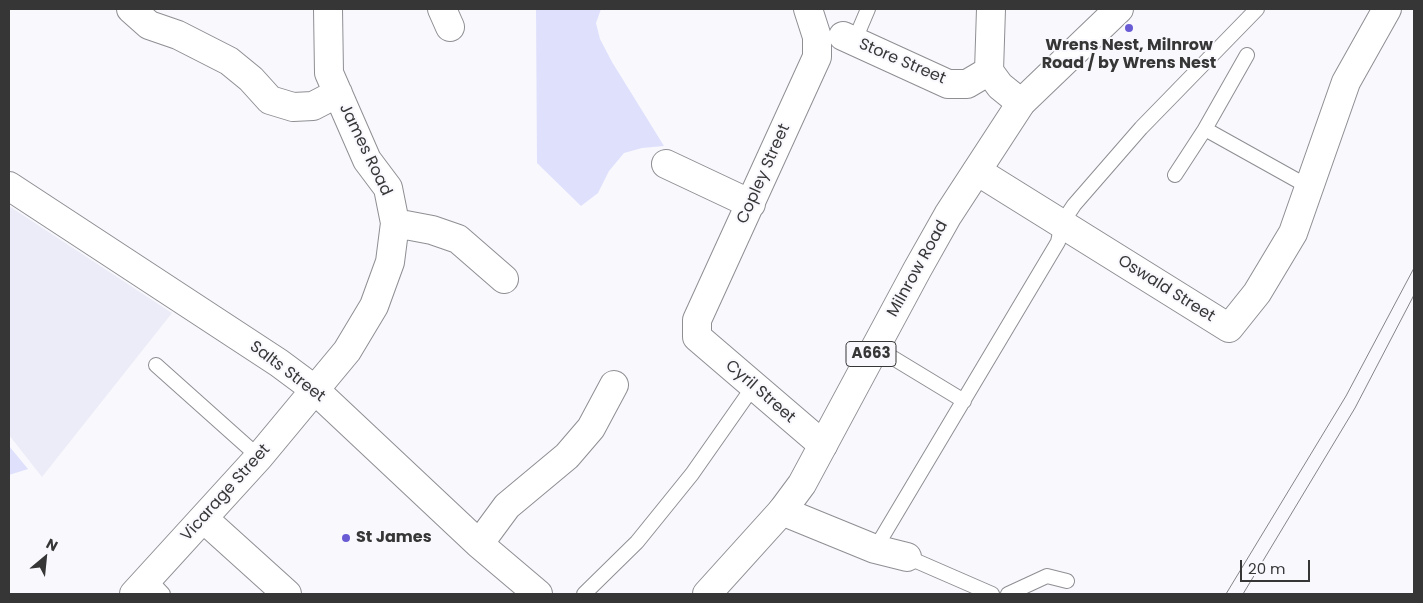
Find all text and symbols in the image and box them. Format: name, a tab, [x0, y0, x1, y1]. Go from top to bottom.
marker: Wrens Nest, Milnrow Road / by Wrens Nest	[1123, 22, 1135, 34]
street label: Store Street	[856, 35, 948, 89]
place label: Wrens Nest, Milnrow Road / by Wrens Nest	[1042, 36, 1216, 74]
street label: James Road	[334, 101, 396, 199]
street label: Copley Street	[733, 121, 795, 227]
street label: Milnrow Road	[884, 218, 952, 320]
street label: Oswald Street	[1114, 252, 1218, 326]
street label: Salts Street	[246, 337, 328, 407]
road number: A663	[846, 342, 896, 366]
street label: Cyril Street	[721, 356, 799, 428]
street label: Vicarage Street	[177, 441, 275, 545]
place label: St James	[356, 528, 432, 548]
marker: St James	[340, 532, 352, 544]
north arrow	[20, 533, 70, 583]
text: N	[43, 533, 61, 556]
scale bar	[1243, 550, 1313, 582]
text: 20 m	[1248, 558, 1286, 579]

